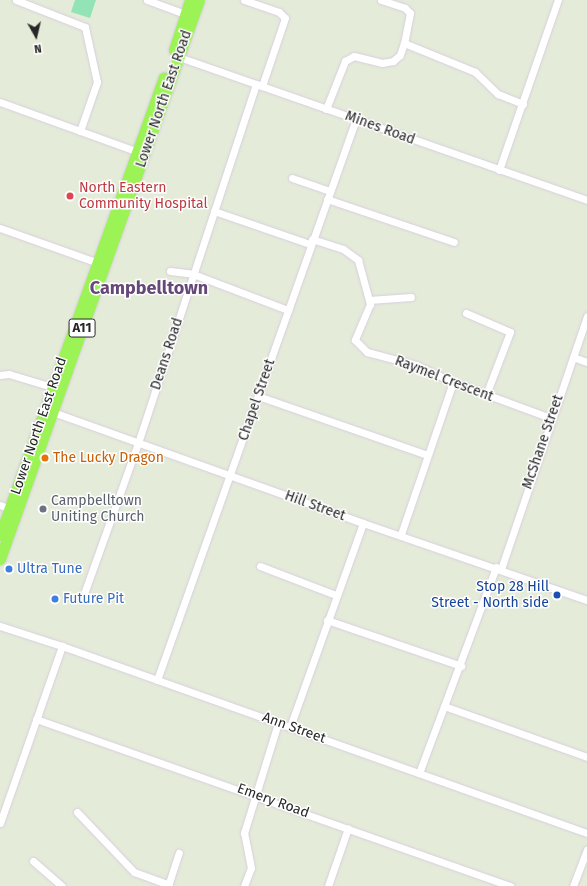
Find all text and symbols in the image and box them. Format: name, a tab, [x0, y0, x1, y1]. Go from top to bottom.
north arrow	[16, 16, 56, 56]
street label: Lower North East Road	[133, 28, 195, 170]
text: N	[33, 41, 42, 55]
street label: Mines Road	[343, 108, 417, 148]
place label: North Eastern Community Hospital	[79, 180, 208, 212]
marker: North Eastern Community Hospital	[64, 190, 76, 202]
district label: Campbelltown	[90, 277, 208, 299]
street label: Deans Road	[147, 316, 187, 392]
road number: A11	[68, 317, 96, 339]
street label: Raymel Crescent	[392, 352, 496, 406]
street label: Lower North East Road	[8, 355, 70, 497]
street label: Chapel Street	[235, 357, 279, 443]
street label: McShane Street	[519, 393, 567, 491]
place label: The Lucky Dragon	[53, 450, 164, 466]
marker: The Lucky Dragon	[40, 453, 50, 463]
street label: Hill Street	[282, 487, 348, 525]
place label: Campbelltown Uniting Church	[51, 493, 145, 526]
marker: Campbelltown Uniting Church	[38, 504, 48, 514]
place label: Ultra Tune	[17, 561, 82, 577]
marker: Ultra Tune	[4, 564, 14, 574]
place label: Stop 28 Hill Street - North side	[431, 579, 549, 612]
marker: Stop 28 Hill Street - North side	[552, 590, 562, 600]
place label: Future Pit	[63, 591, 124, 607]
marker: Future Pit	[50, 594, 60, 604]
street label: Ann Street	[260, 709, 328, 747]
street label: Emery Road	[235, 780, 311, 822]

